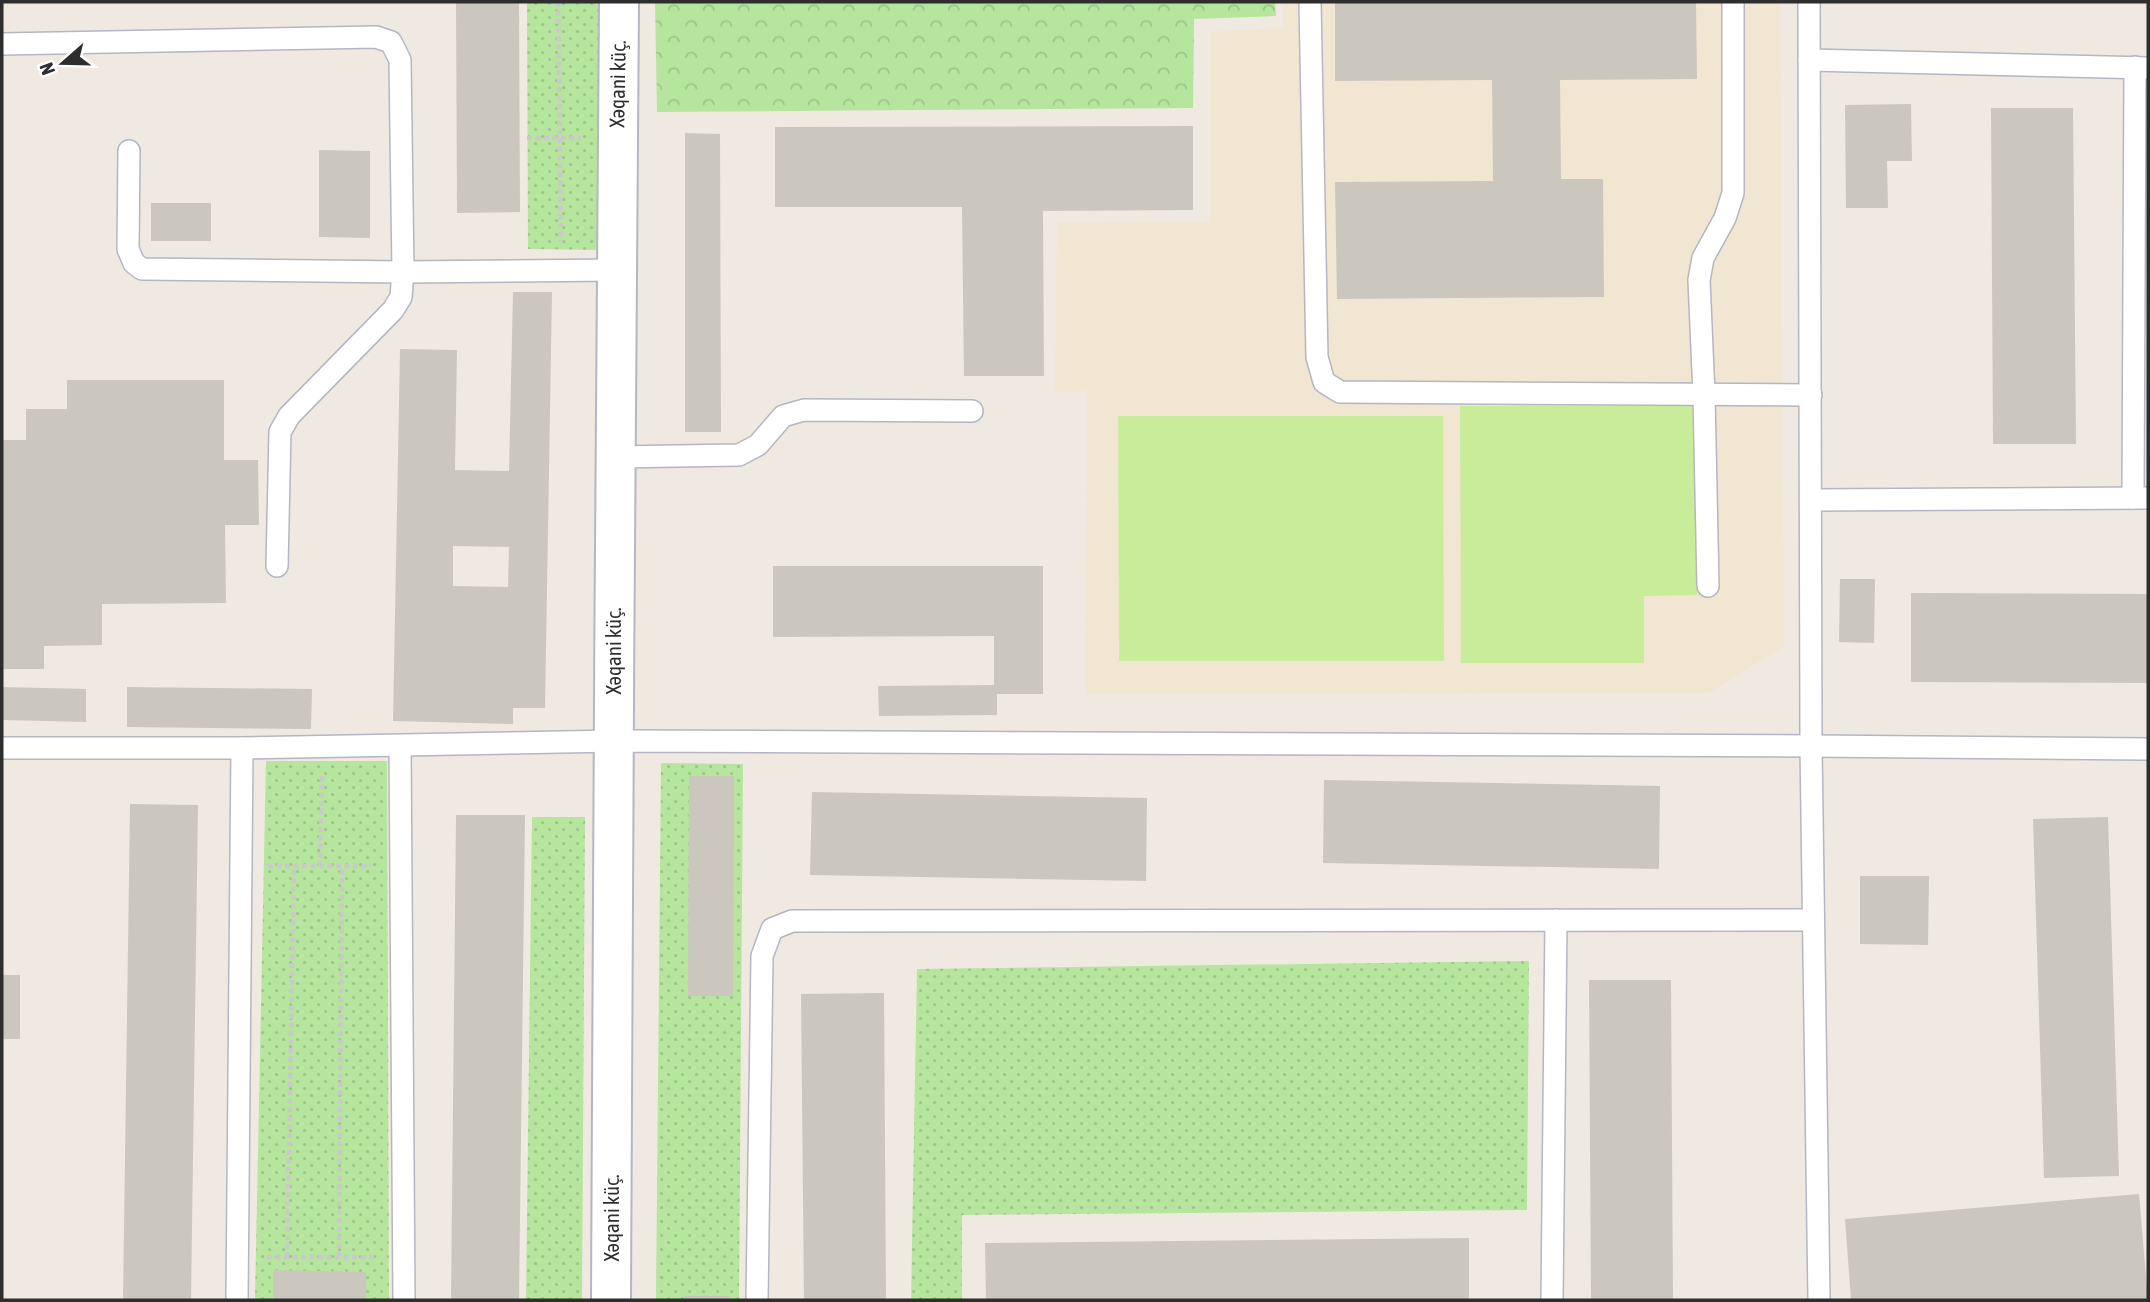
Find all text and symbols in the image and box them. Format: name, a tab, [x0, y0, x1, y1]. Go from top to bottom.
north arrow	[28, 28, 98, 98]
street label: Xəqani küç.	[604, 40, 630, 128]
text: N	[35, 60, 59, 78]
street label: Xəqani küç.	[601, 607, 625, 695]
street label: Xəqani küç.	[599, 1174, 623, 1262]

